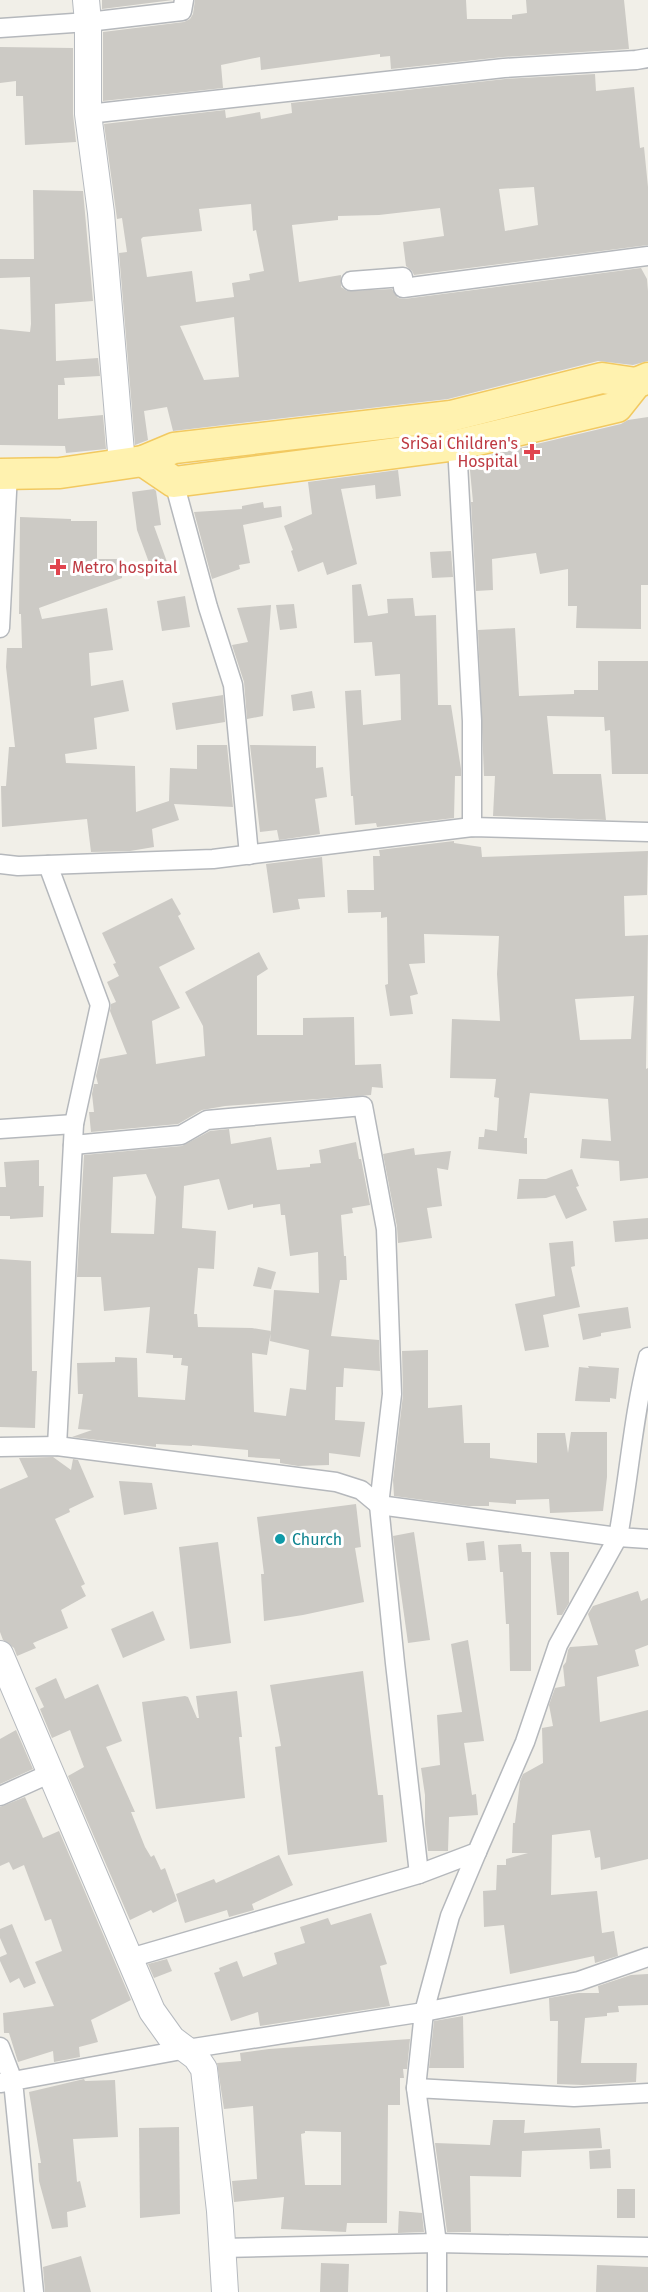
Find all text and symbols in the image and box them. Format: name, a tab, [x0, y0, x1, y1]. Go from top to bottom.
place label: SriSai Children's Hospital	[401, 434, 518, 471]
marker: SriSai Children's Hospital	[523, 443, 541, 461]
marker: Metro hospital	[49, 558, 67, 576]
place label: Metro hospital	[72, 558, 178, 577]
place label: Church	[292, 1530, 342, 1549]
marker: Church	[273, 1532, 287, 1546]

